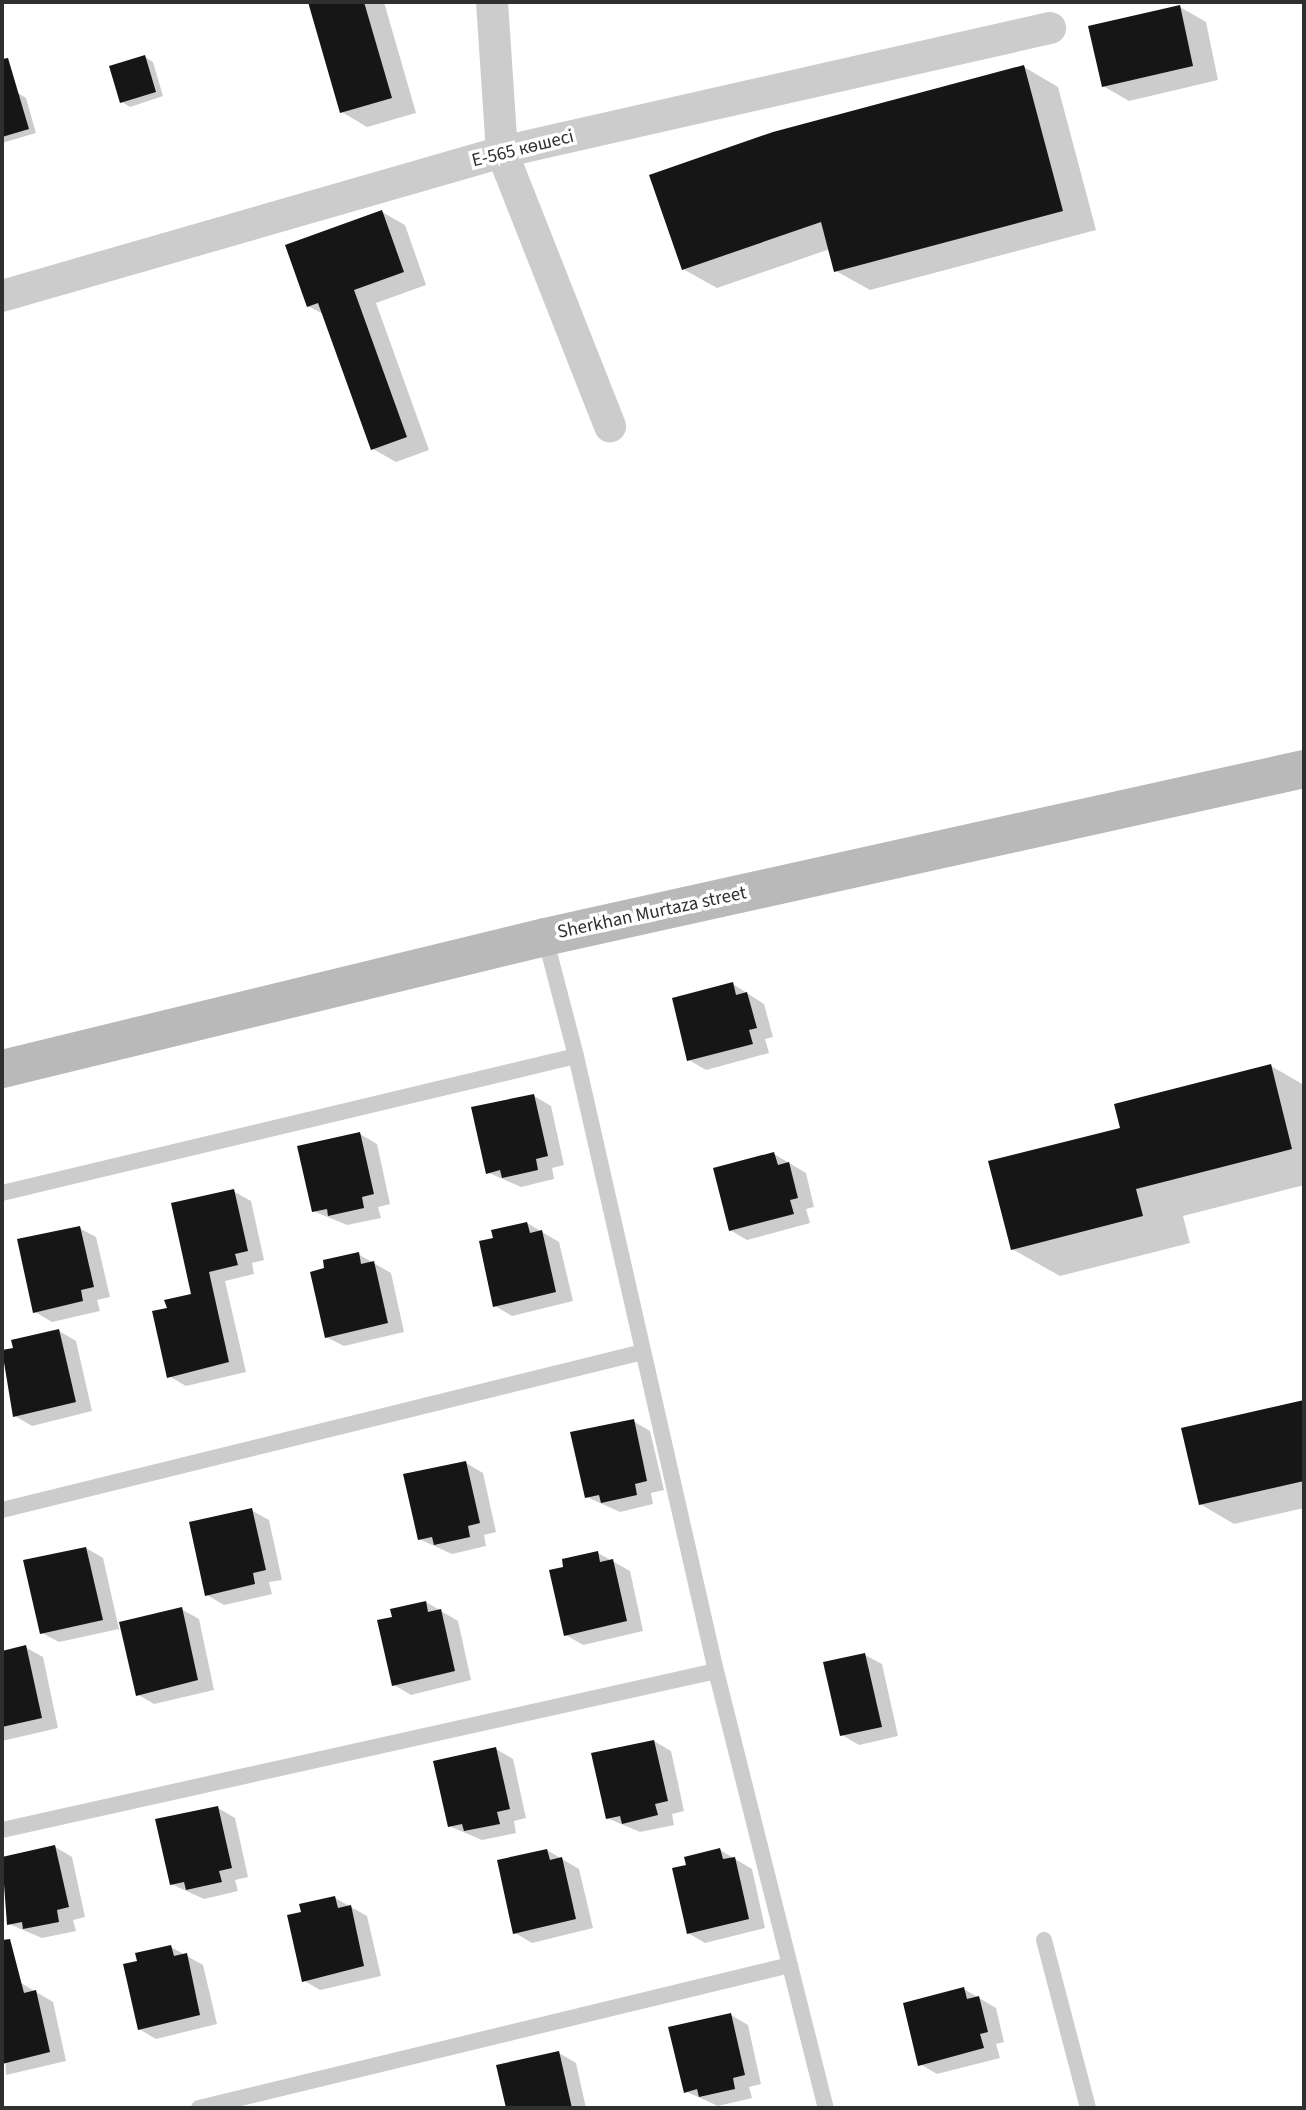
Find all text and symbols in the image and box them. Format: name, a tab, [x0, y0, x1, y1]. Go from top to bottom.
street label: Е-565 көшесі	[470, 125, 576, 173]
street label: Sherkhan Murtaza street	[555, 882, 749, 944]

